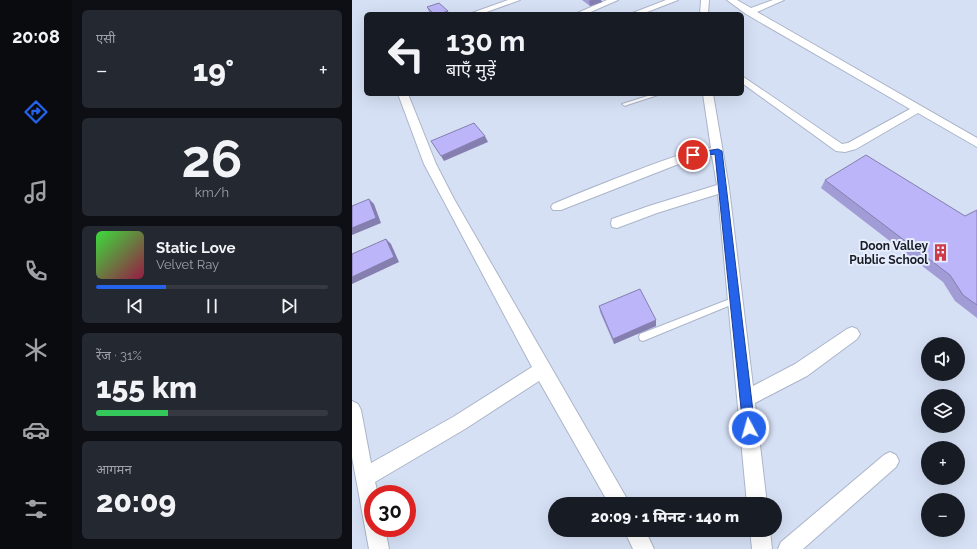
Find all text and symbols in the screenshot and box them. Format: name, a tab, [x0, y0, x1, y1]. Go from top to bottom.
text: 130 m	[446, 25, 525, 58]
text: 20:08	[12, 26, 60, 47]
icon: left	[380, 28, 432, 80]
text: एसी	[96, 31, 115, 46]
text: 19°	[193, 53, 234, 88]
text: −	[96, 57, 108, 83]
text: +	[319, 57, 328, 83]
text: बाएँ मुड़ें	[446, 59, 496, 80]
icon: directions	[22, 98, 50, 126]
text: 26	[182, 128, 242, 189]
pin	[676, 138, 710, 172]
icon: arrive	[682, 144, 704, 166]
icon: music	[22, 178, 50, 206]
text: km/h	[195, 185, 229, 200]
text: Static Love	[156, 239, 235, 257]
place label: Doon Valley Public School	[849, 239, 928, 267]
building icon: Doon Valley Public School	[931, 243, 951, 263]
icon: phone	[22, 257, 50, 285]
text: Velvet Ray	[156, 257, 219, 272]
icon: previous	[124, 295, 146, 317]
icon: pause	[201, 295, 223, 317]
icon: next	[278, 295, 300, 317]
icon: climate	[22, 336, 50, 364]
map controls	[921, 337, 965, 537]
button: sound	[921, 337, 965, 381]
text: रेंज · 31%	[96, 348, 142, 363]
text: 155 km	[96, 370, 197, 405]
button: layers	[921, 389, 965, 433]
position arrow	[728, 407, 770, 449]
icon: car	[22, 416, 50, 444]
button: +	[921, 441, 965, 485]
text: आगमन	[96, 462, 132, 477]
text: 20:09	[96, 484, 176, 519]
speed limit sign: 30	[364, 485, 416, 537]
button: −	[921, 493, 965, 537]
icon: filters	[22, 495, 50, 523]
text: 20:09 · 1 मिनट · 140 m	[591, 508, 739, 526]

